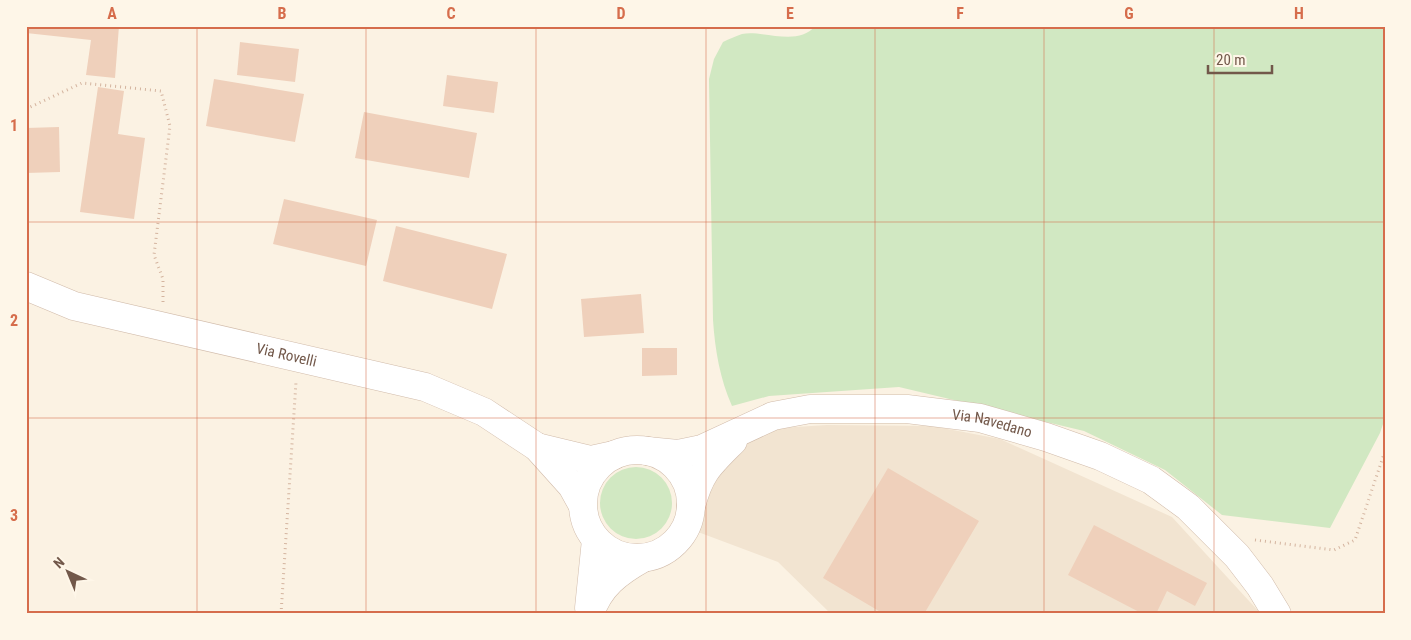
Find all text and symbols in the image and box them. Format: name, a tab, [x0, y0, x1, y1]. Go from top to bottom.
text: A	[107, 4, 117, 23]
text: B	[278, 4, 287, 23]
text: C	[446, 4, 456, 23]
text: D	[616, 4, 626, 23]
text: E	[786, 4, 794, 23]
text: F	[956, 4, 964, 23]
text: G	[1124, 4, 1134, 23]
text: H	[1294, 4, 1304, 23]
scale bar	[1208, 42, 1272, 74]
text: 20 m	[1216, 51, 1246, 69]
text: 1	[10, 116, 18, 135]
text: 2	[10, 311, 18, 330]
street label: Via Rovelli	[254, 339, 318, 371]
street label: Via Navedano	[951, 406, 1034, 441]
text: 3	[10, 506, 18, 525]
north arrow	[42, 548, 92, 598]
text: N	[50, 554, 68, 571]

